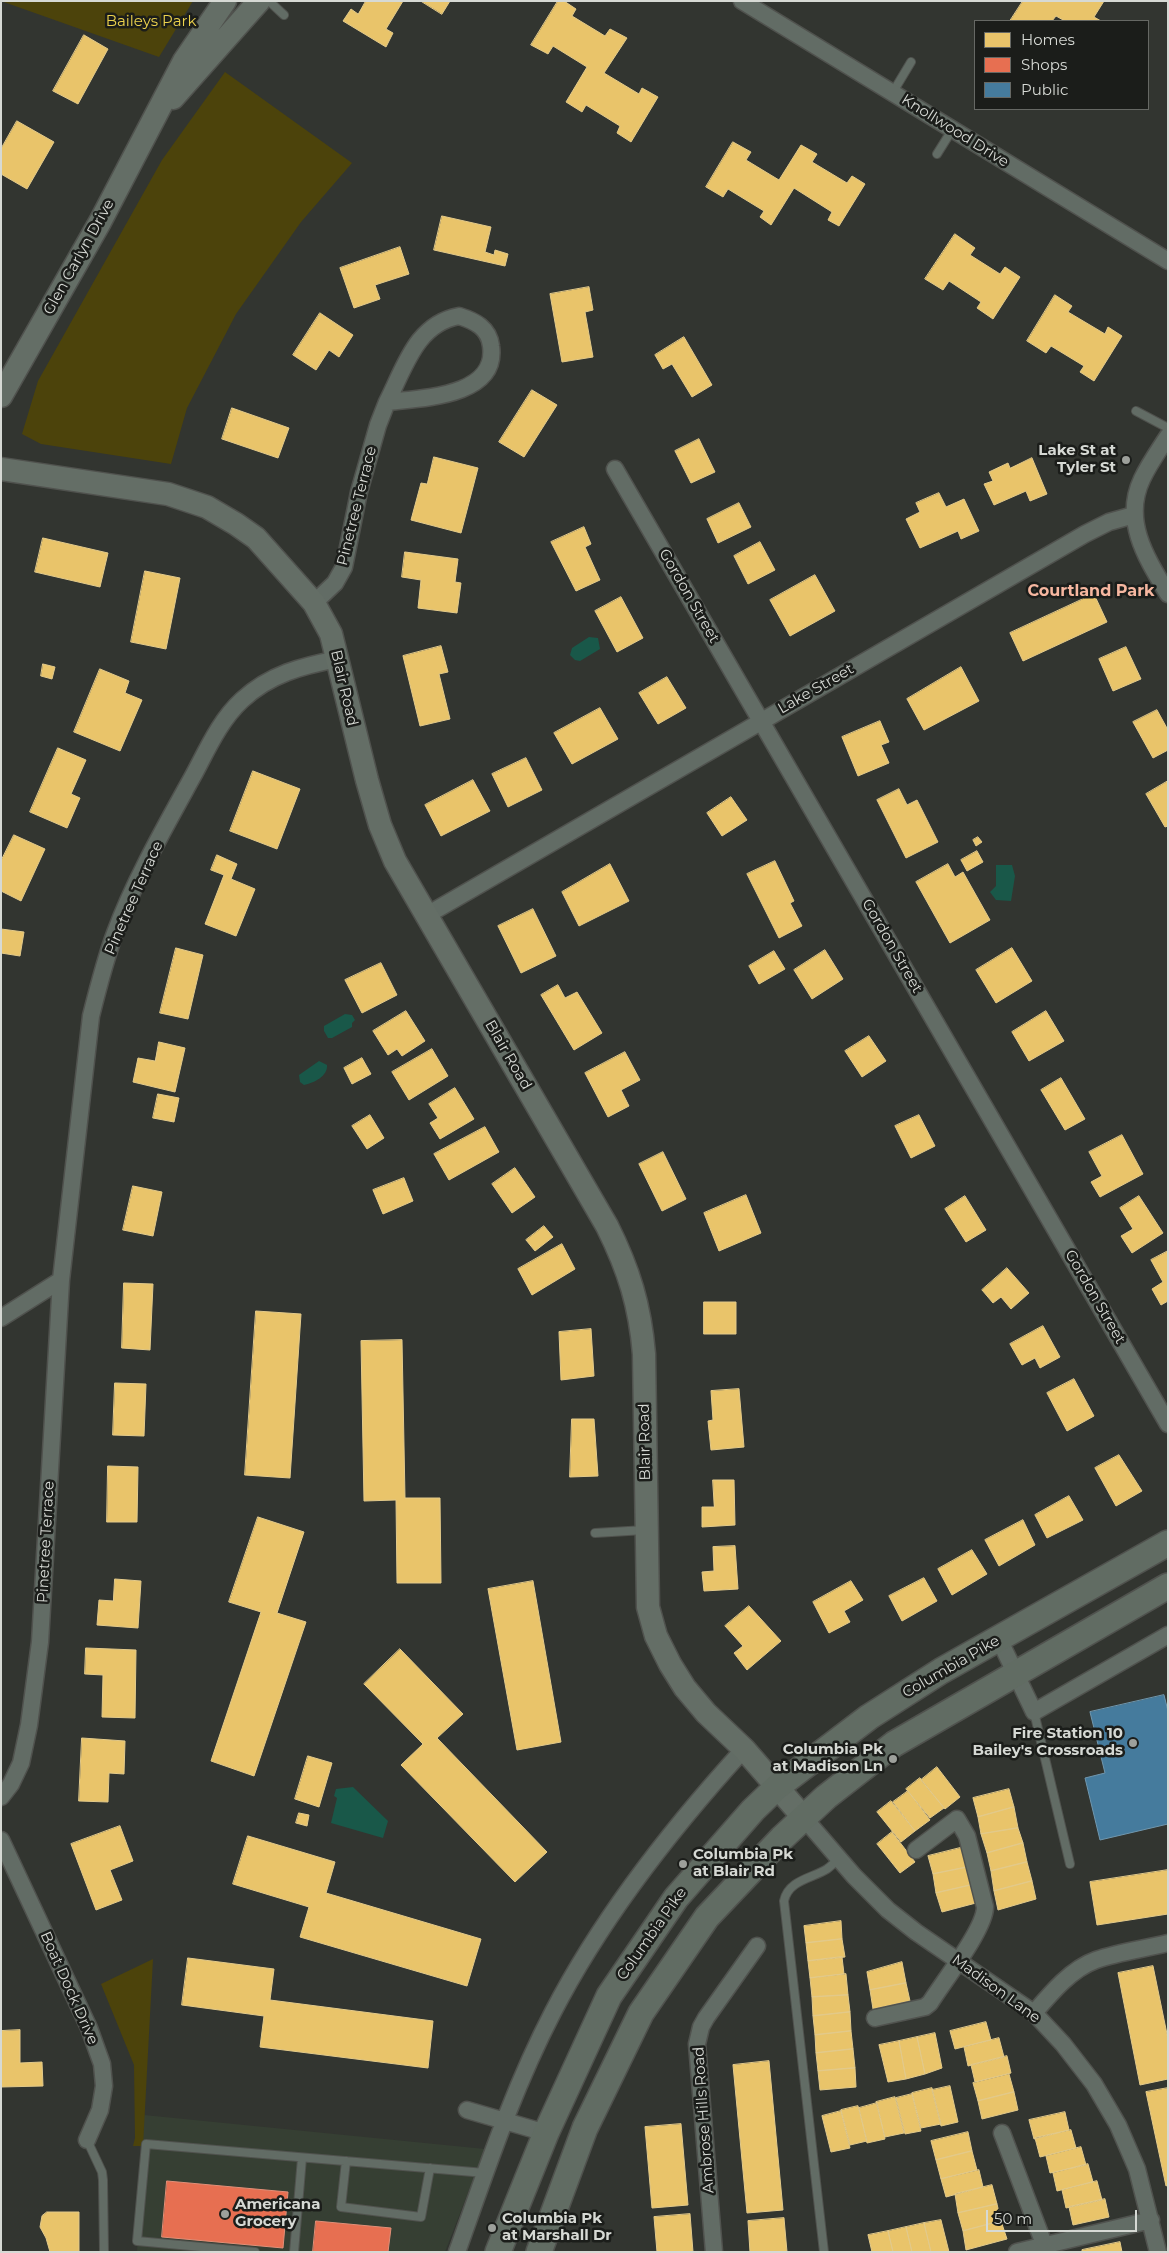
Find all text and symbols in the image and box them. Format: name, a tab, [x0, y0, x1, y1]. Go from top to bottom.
park label: Baileys Park	[106, 13, 196, 31]
legend	[974, 20, 1149, 110]
text: Homes	[1021, 30, 1075, 49]
text: Shops	[1021, 55, 1067, 74]
text: Public	[1021, 80, 1069, 99]
street label: Knollwood Drive	[898, 91, 1012, 171]
street label: Glen Carlyn Drive	[40, 196, 118, 318]
place label: Lake St at Tyler St	[1038, 442, 1116, 477]
street label: Pinetree Terrace	[333, 444, 381, 568]
marker: Lake St at Tyler St	[1120, 454, 1132, 466]
street label: Gordon Street	[655, 546, 723, 646]
district label: Courtland Park	[1028, 581, 1154, 601]
street label: Blair Road	[327, 648, 361, 728]
street label: Lake Street	[775, 660, 857, 718]
street label: Pinetree Terrace	[101, 838, 167, 958]
street label: Gordon Street	[858, 896, 926, 996]
street label: Blair Road	[481, 1017, 535, 1093]
street label: Gordon Street	[1061, 1247, 1129, 1347]
street label: Blair Road	[635, 1403, 655, 1481]
street label: Pinetree Terrace	[34, 1480, 58, 1604]
street label: Columbia Pike	[899, 1632, 1003, 1702]
place label: Fire Station 10 Bailey's Crossroads	[973, 1725, 1123, 1760]
marker: Fire Station 10 Bailey's Crossroads	[1127, 1737, 1139, 1749]
place label: Columbia Pk at Madison Ln	[773, 1741, 883, 1776]
marker: Columbia Pk at Madison Ln	[887, 1753, 899, 1765]
place label: Columbia Pk at Blair Rd	[693, 1846, 793, 1881]
marker: Columbia Pk at Blair Rd	[677, 1858, 689, 1870]
street label: Columbia Pike	[613, 1884, 691, 1984]
street label: Boat Dock Drive	[36, 1929, 102, 2047]
street label: Madison Lane	[948, 1951, 1044, 2027]
street label: Ambrose Hills Road	[690, 2046, 718, 2194]
place label: Americana Grocery	[235, 2196, 320, 2231]
scale bar	[989, 2200, 1140, 2232]
marker: Americana Grocery	[219, 2208, 231, 2220]
text: 50 m	[994, 2209, 1032, 2228]
place label: Columbia Pk at Marshall Dr	[502, 2210, 612, 2245]
marker: Columbia Pk at Marshall Dr	[486, 2222, 498, 2234]

